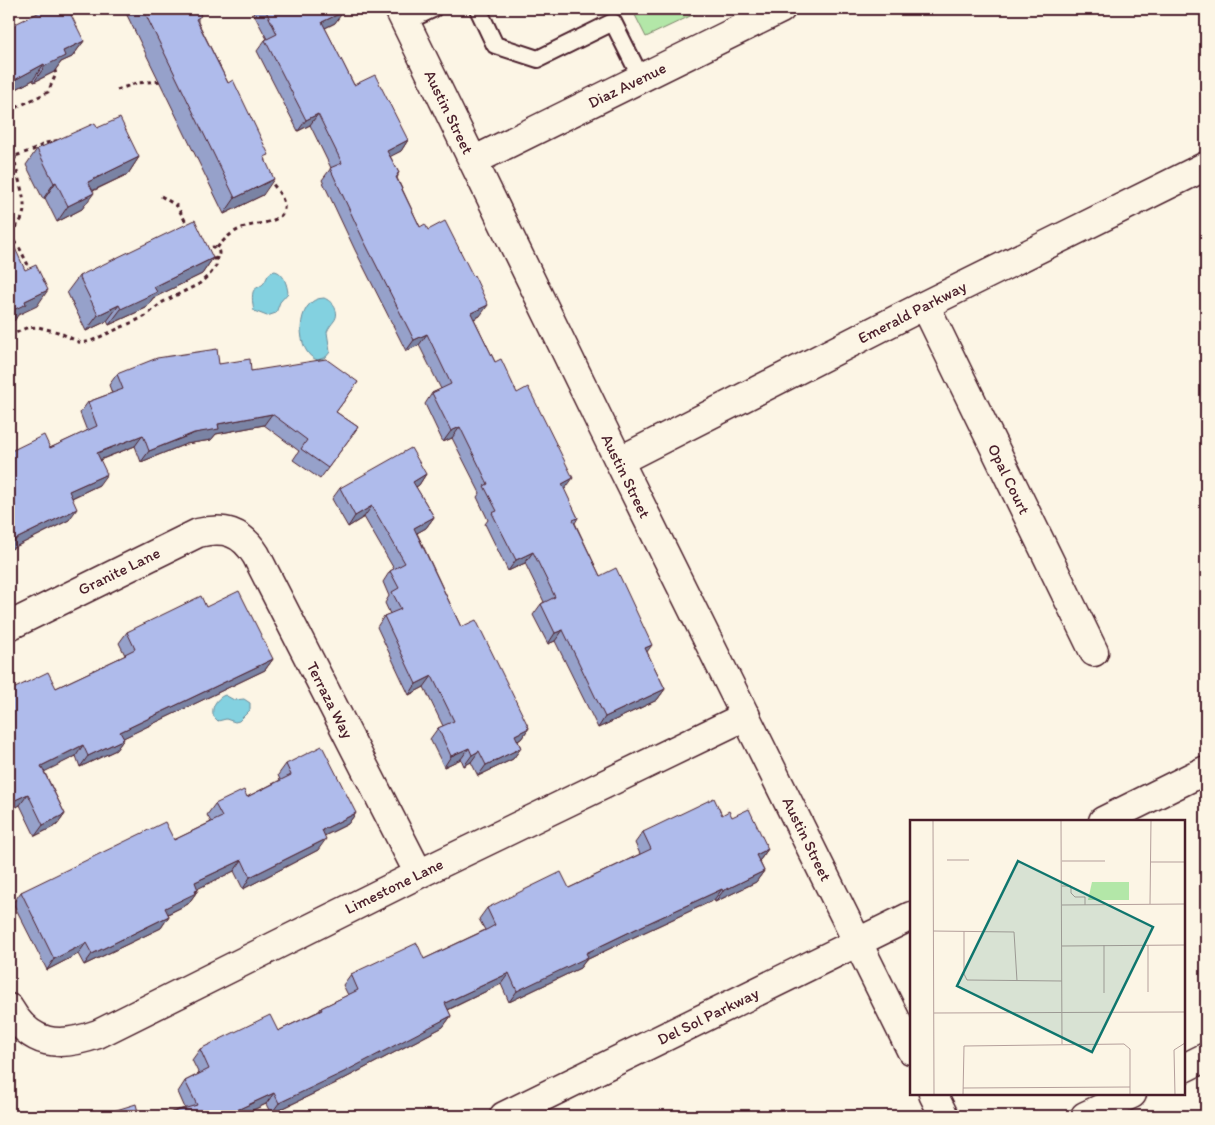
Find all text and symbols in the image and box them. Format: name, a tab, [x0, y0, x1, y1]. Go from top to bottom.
street label: Diaz Avenue	[585, 58, 669, 112]
street label: Austin Street	[420, 67, 478, 157]
street label: Emerald Parkway	[855, 276, 970, 348]
street label: Austin Street	[597, 431, 655, 521]
street label: Opal Court	[984, 441, 1034, 517]
street label: Granite Lane	[75, 543, 163, 599]
street label: Terraza Way	[303, 659, 358, 742]
street label: Austin Street	[778, 794, 836, 884]
inset map	[910, 820, 1185, 1095]
street label: Limestone Lane	[342, 854, 446, 918]
street label: Del Sol Parkway	[654, 983, 762, 1049]

